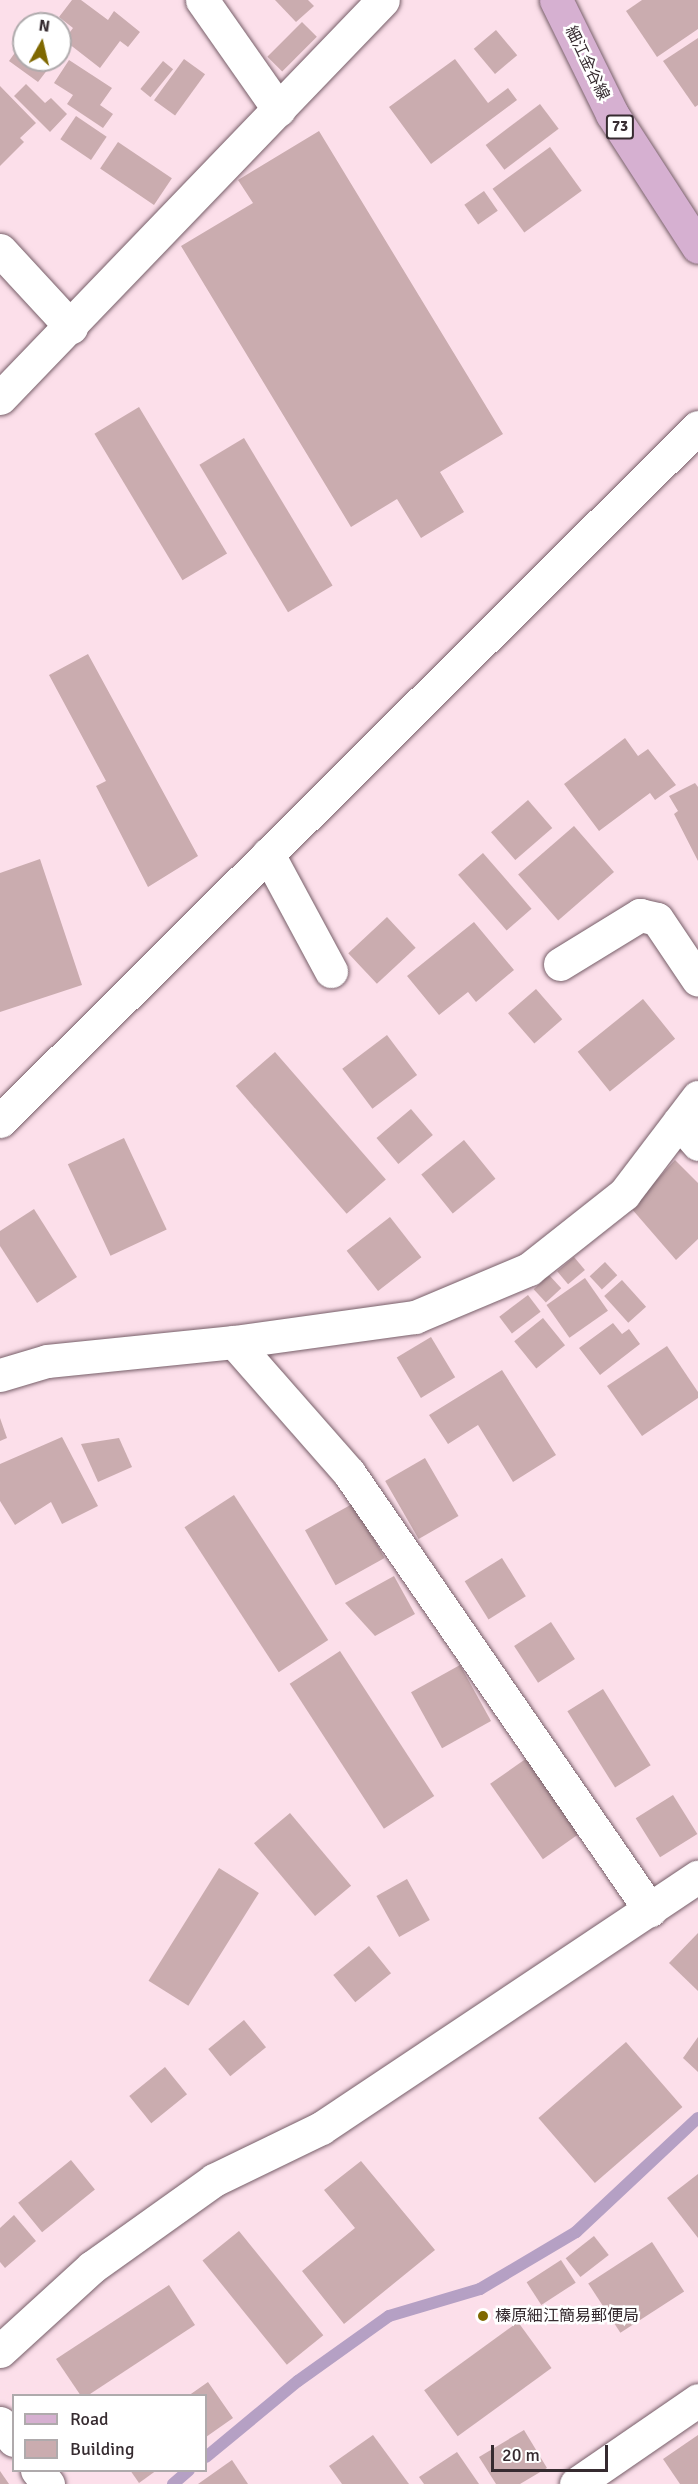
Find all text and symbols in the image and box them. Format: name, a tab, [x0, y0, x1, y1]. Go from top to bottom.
north arrow	[12, 12, 72, 72]
text: N	[37, 15, 51, 37]
street label: 細江金谷線	[561, 23, 613, 103]
road number: 73	[605, 115, 635, 139]
place label: 榛原細江簡易郵便局	[495, 2306, 639, 2326]
marker: 榛原細江簡易郵便局	[476, 2309, 490, 2323]
legend	[12, 2394, 207, 2472]
text: Road	[70, 2408, 109, 2430]
scale bar	[494, 2433, 611, 2471]
text: Building	[70, 2438, 134, 2460]
text: 20 m	[502, 2444, 540, 2466]

